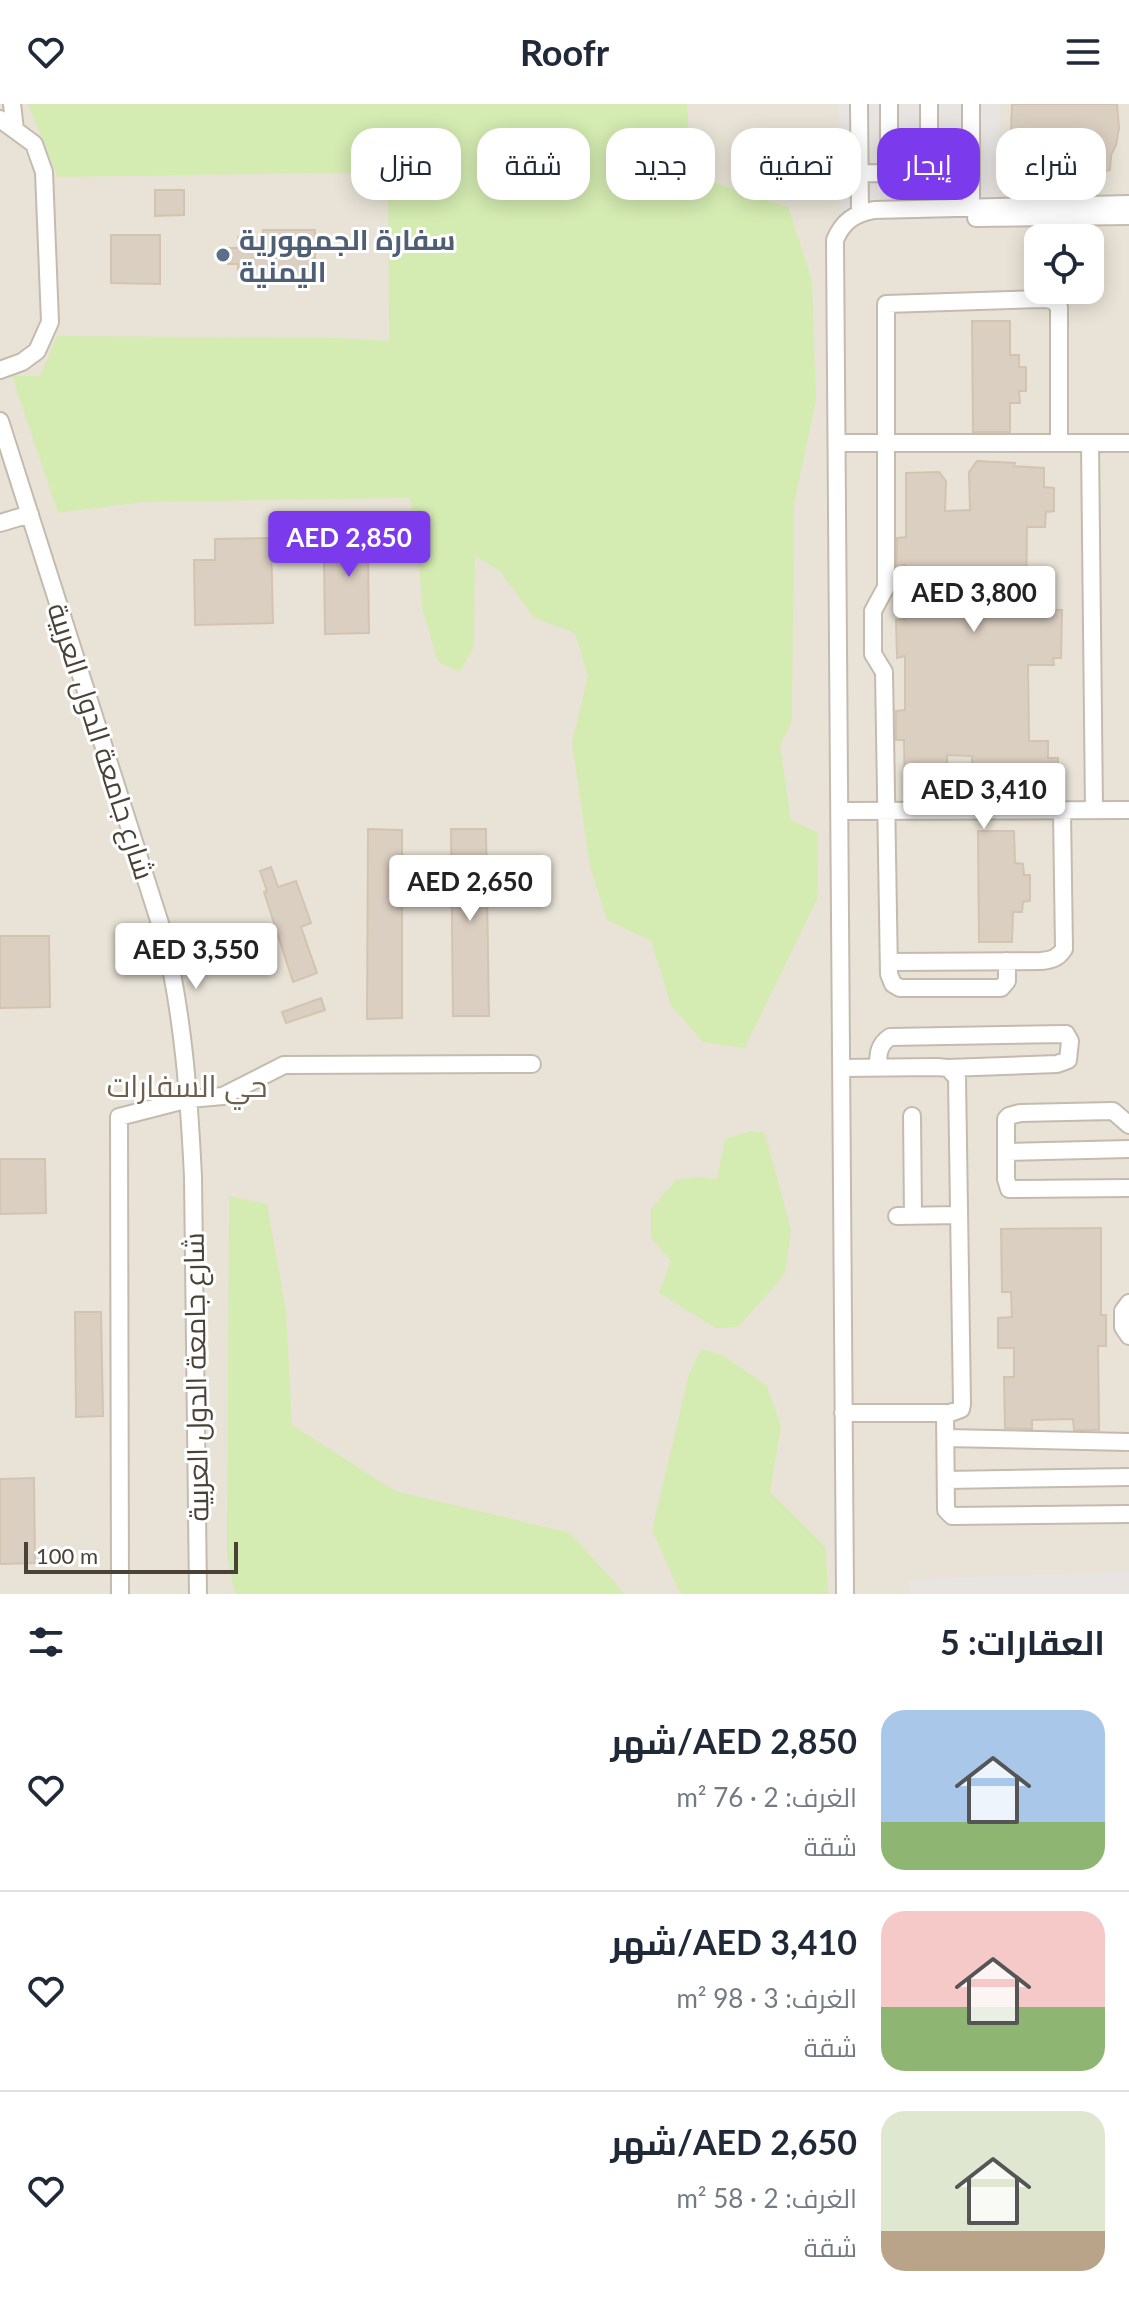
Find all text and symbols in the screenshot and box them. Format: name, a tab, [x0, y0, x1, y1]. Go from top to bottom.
icon: heart	[24, 30, 68, 74]
text: Roofr	[520, 30, 609, 74]
icon: menu	[1061, 30, 1105, 74]
chip: منزل	[351, 128, 461, 200]
chip: شقة	[477, 128, 590, 200]
chip: جديد	[606, 128, 715, 200]
chip: تصفية	[731, 128, 861, 200]
chip: إيجار	[877, 128, 980, 200]
chip: شراء	[996, 128, 1106, 200]
place label: سفارة الجمهورية اليمنية	[239, 222, 456, 288]
map controls	[1024, 224, 1104, 304]
button: locate	[1024, 224, 1104, 304]
marker: سفارة الجمهورية اليمنية	[214, 246, 232, 264]
pin: AED 2,850	[257, 511, 441, 579]
text: AED 2,850	[286, 521, 412, 553]
pin: AED 3,800	[882, 566, 1066, 634]
text: AED 3,800	[911, 576, 1037, 608]
street label: شارع جامعة الدول العربية	[38, 598, 163, 885]
pin: AED 3,410	[892, 763, 1076, 831]
text: AED 3,410	[921, 773, 1047, 805]
pin: AED 2,650	[378, 855, 562, 923]
text: AED 2,650	[407, 865, 533, 897]
pin: AED 3,550	[104, 923, 288, 991]
text: AED 3,550	[133, 933, 259, 965]
district label: حي السفارات	[107, 1067, 267, 1110]
street label: شارع جامعة الدول العربية	[175, 1232, 218, 1522]
scale bar	[24, 1538, 238, 1574]
text: 100 m	[36, 1542, 98, 1569]
icon: filters	[24, 1620, 68, 1664]
text: العقارات: 5	[940, 1621, 1105, 1662]
text: AED 2,850/شهر	[611, 1720, 857, 1761]
icon: home	[945, 1742, 1041, 1838]
icon: heart	[24, 1768, 68, 1812]
text: الغرف: 2 · 76 m²	[676, 1781, 857, 1813]
text: شقة	[804, 1830, 857, 1862]
text: AED 3,410/شهر	[611, 1921, 857, 1962]
icon: home	[945, 1943, 1041, 2039]
icon: heart	[24, 1969, 68, 2013]
text: الغرف: 3 · 98 m²	[676, 1982, 857, 2014]
text: شقة	[804, 2031, 857, 2063]
text: AED 2,650/شهر	[611, 2121, 857, 2162]
icon: home	[945, 2143, 1041, 2239]
icon: heart	[24, 2169, 68, 2213]
text: الغرف: 2 · 58 m²	[676, 2182, 857, 2214]
text: شقة	[804, 2231, 857, 2263]

